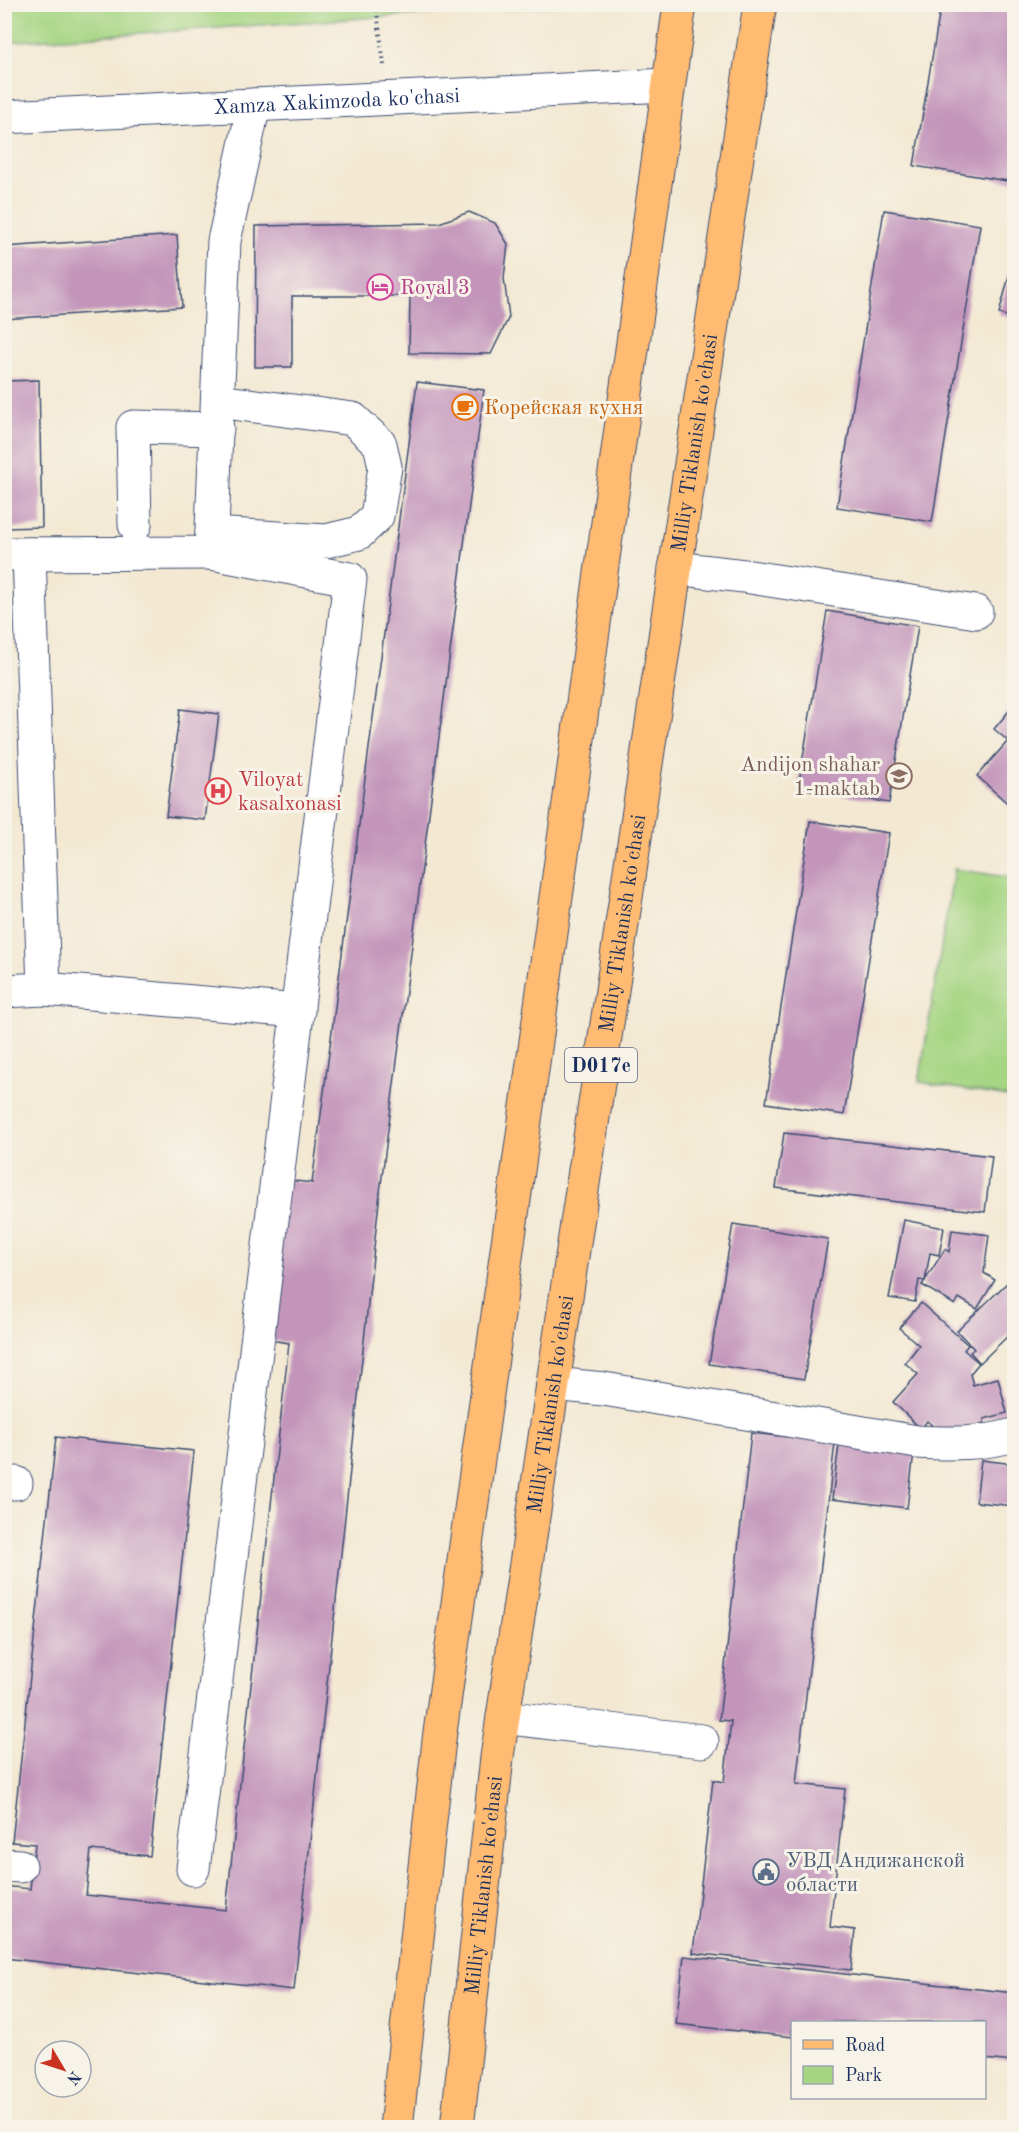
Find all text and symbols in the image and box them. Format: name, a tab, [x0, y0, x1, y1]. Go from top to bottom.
street label: Xamza Xakimzoda ko'chasi	[213, 86, 460, 119]
hotel icon: Royal 3	[365, 272, 395, 302]
place label: Royal 3	[400, 278, 470, 299]
street label: Milliy Tiklanish ko'chasi	[669, 332, 722, 554]
cafe icon: Корейская кухня	[450, 392, 480, 422]
place label: Корейская кухня	[484, 398, 644, 419]
place label: Andijon shahar 1-maktab	[740, 755, 880, 800]
school or university icon: Andijon shahar 1-maktab	[884, 761, 914, 791]
place label: Viloyat kasalxonasi	[238, 770, 342, 815]
hospital icon: Viloyat kasalxonasi	[203, 776, 233, 806]
street label: Milliy Tiklanish ko'chasi	[597, 813, 650, 1034]
road number: D017e	[565, 1048, 637, 1082]
street label: Milliy Tiklanish ko'chasi	[525, 1294, 578, 1515]
street label: Milliy Tiklanish ko'chasi	[462, 1775, 507, 1996]
place label: УВД Андижанской области	[786, 1851, 965, 1896]
public building icon: УВД Андижанской области	[751, 1857, 781, 1887]
legend	[791, 2021, 986, 2099]
text: Road	[845, 2037, 885, 2055]
north arrow	[33, 2039, 93, 2099]
text: N	[63, 2067, 83, 2088]
text: Park	[845, 2067, 882, 2085]

